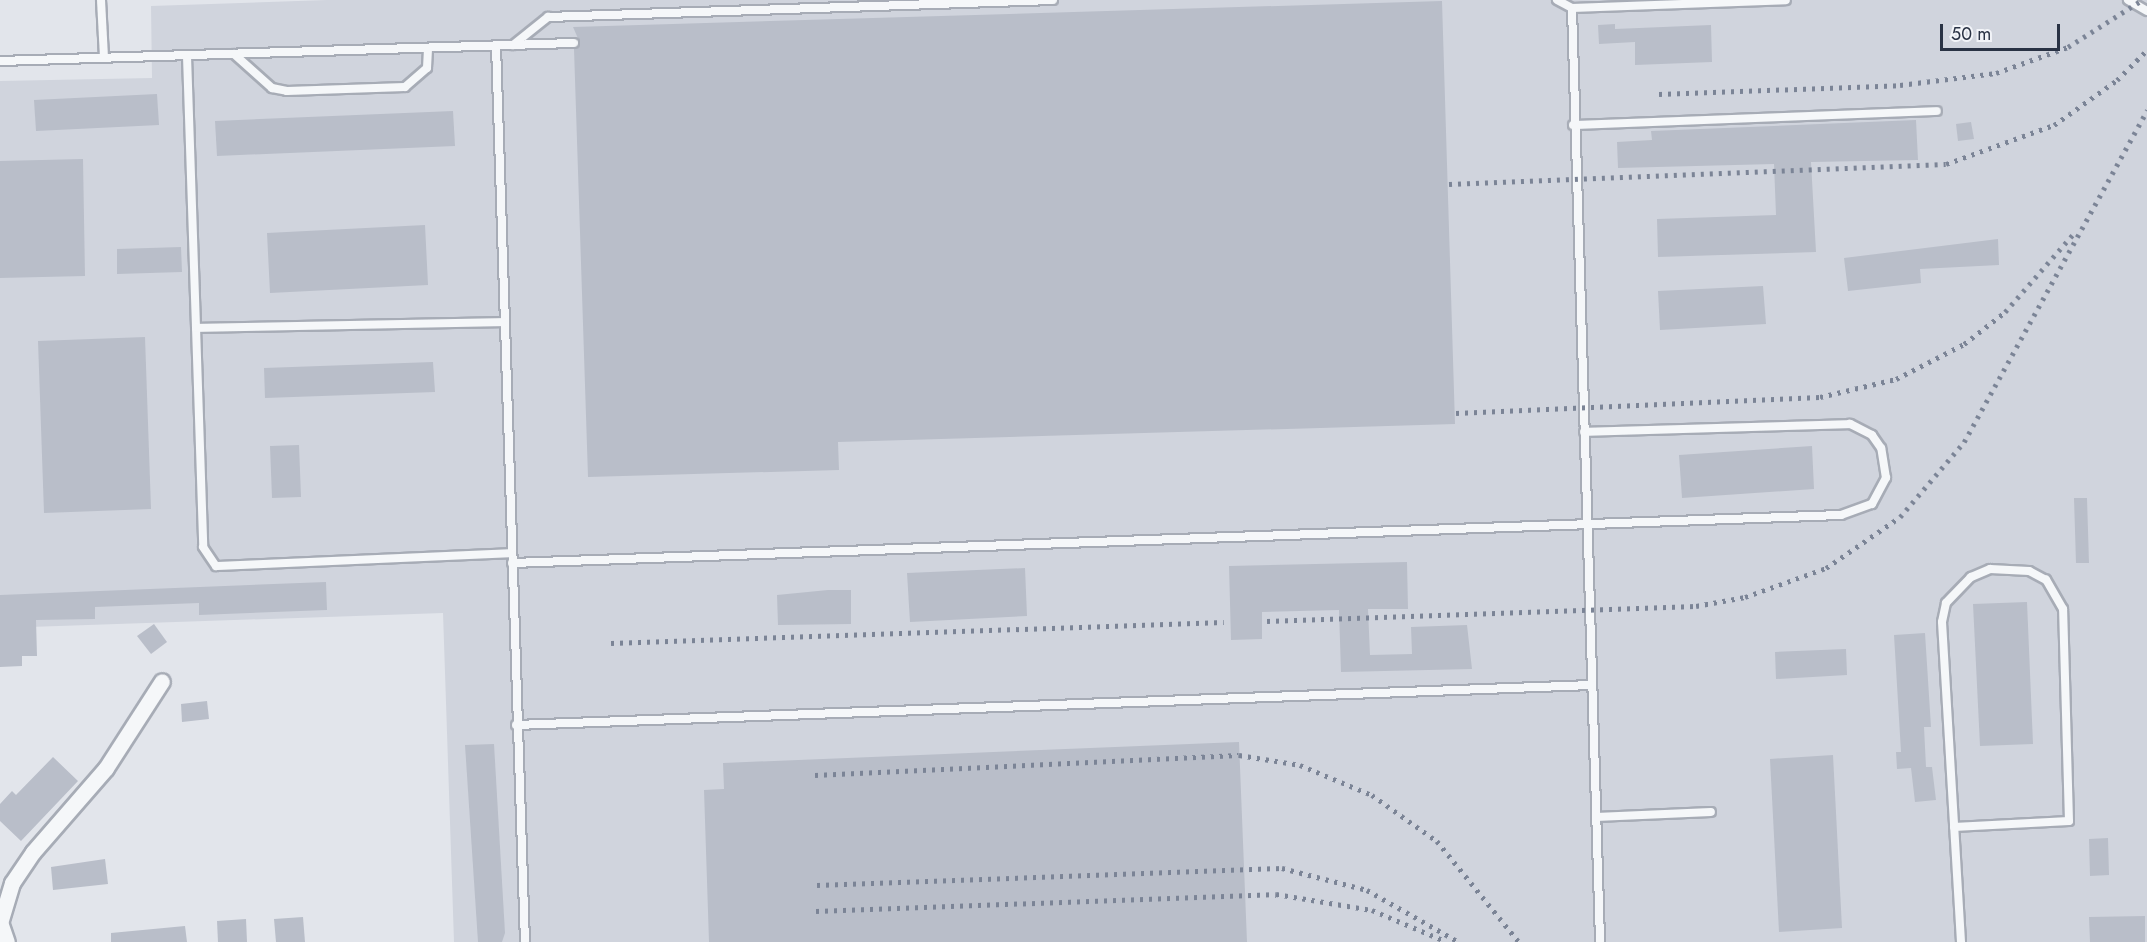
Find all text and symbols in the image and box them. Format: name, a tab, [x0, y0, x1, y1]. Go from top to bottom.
scale bar	[1943, 12, 2063, 50]
text: 50 m	[1951, 21, 1991, 47]

